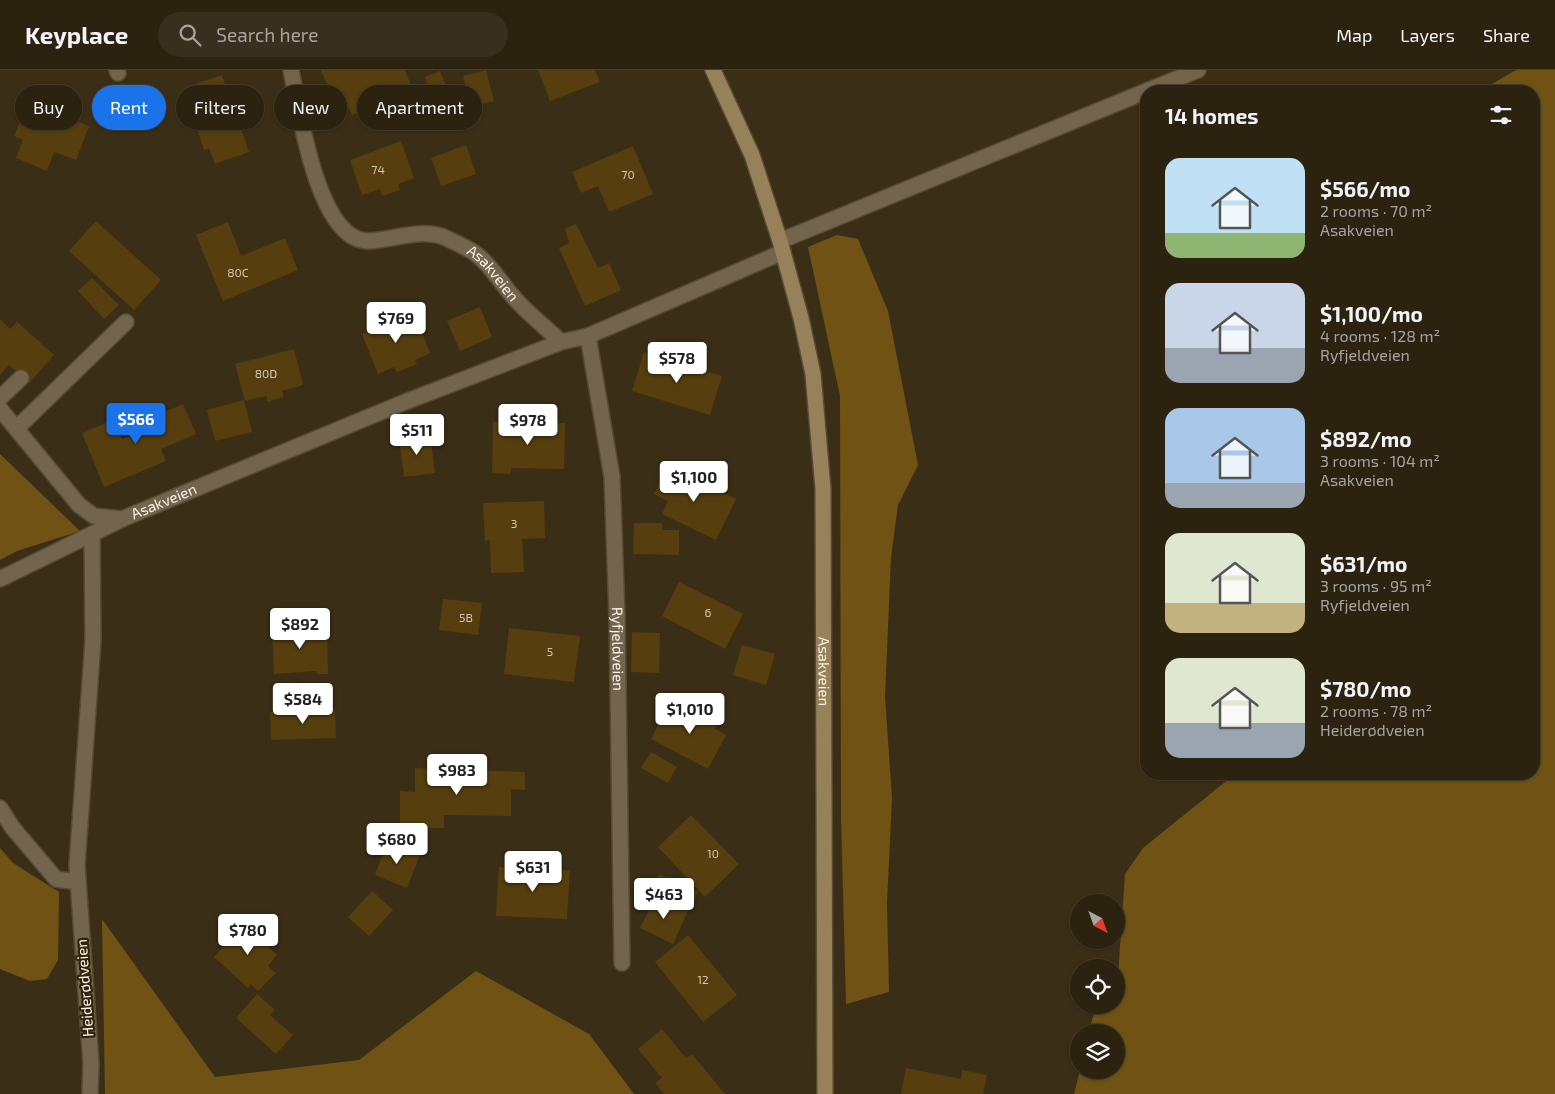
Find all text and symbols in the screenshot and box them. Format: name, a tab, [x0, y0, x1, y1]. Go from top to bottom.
search box	[158, 12, 508, 57]
text: Keyplace	[25, 20, 128, 49]
icon: search	[176, 21, 204, 49]
text: Search here	[216, 23, 318, 46]
text: Map	[1336, 24, 1372, 46]
text: Layers	[1400, 24, 1455, 46]
text: Share	[1483, 24, 1530, 46]
chip: Buy	[15, 85, 82, 130]
chip: Rent	[92, 85, 166, 130]
chip: Filters	[176, 85, 264, 130]
chip: New	[274, 85, 347, 130]
chip: Apartment	[357, 85, 482, 130]
icon: filters	[1487, 101, 1515, 129]
text: 14 homes	[1165, 103, 1259, 128]
house number: 74	[371, 162, 385, 176]
house number: 70	[621, 167, 635, 181]
text: $566/mo	[1320, 176, 1410, 201]
icon: home	[1205, 178, 1265, 238]
text: 2 rooms · 70 m²	[1320, 201, 1432, 220]
text: Asakveien	[1320, 220, 1394, 239]
street label: Asakveien	[464, 241, 523, 305]
house number: 80C	[227, 265, 249, 279]
text: $1,100/mo	[1320, 301, 1423, 326]
pin: $769	[366, 302, 426, 344]
icon: home	[1205, 303, 1265, 363]
text: $769	[378, 308, 414, 327]
text: 4 rooms · 128 m²	[1320, 326, 1440, 345]
pin: $578	[647, 342, 707, 384]
text: Ryfjeldveien	[1320, 345, 1410, 364]
text: $578	[659, 348, 695, 367]
house number: 80D	[255, 366, 277, 380]
pin: $566	[106, 402, 166, 445]
pin: $978	[498, 404, 558, 446]
text: $566	[118, 409, 155, 428]
text: $978	[509, 410, 547, 429]
pin: $511	[387, 414, 447, 456]
text: $511	[401, 420, 433, 439]
text: $892/mo	[1320, 426, 1412, 451]
icon: home	[1205, 428, 1265, 488]
text: 3 rooms · 104 m²	[1320, 451, 1440, 470]
pin: $1,100	[653, 460, 735, 503]
text: $1,100	[671, 467, 717, 486]
text: Asakveien	[1320, 470, 1394, 489]
street label: Asakveien	[128, 479, 199, 522]
house number: 3	[511, 516, 517, 530]
text: $631/mo	[1320, 551, 1407, 576]
icon: home	[1205, 553, 1265, 613]
text: 3 rooms · 95 m²	[1320, 576, 1432, 595]
text: Ryfjeldveien	[1320, 595, 1410, 614]
house number: 6	[705, 605, 712, 619]
street label: Ryfjeldveien	[608, 606, 628, 691]
pin: $892	[270, 608, 330, 650]
house number: 5B	[459, 610, 473, 624]
text: $892	[281, 614, 319, 633]
street label: Asakveien	[815, 637, 834, 706]
house number: 5	[547, 644, 553, 658]
text: $780/mo	[1320, 676, 1411, 701]
icon: home	[1205, 678, 1265, 738]
pin: $584	[273, 682, 333, 725]
text: $584	[284, 689, 322, 708]
pin: $1,010	[649, 692, 731, 735]
text: $1,010	[666, 699, 714, 718]
text: 2 rooms · 78 m²	[1320, 701, 1432, 720]
text: Heiderødveien	[1320, 720, 1425, 739]
pin: $983	[427, 754, 487, 796]
text: $983	[438, 760, 476, 779]
pin: $680	[367, 822, 427, 865]
text: $680	[378, 829, 416, 848]
house number: 10	[707, 846, 719, 860]
pin: $631	[503, 850, 563, 893]
text: $631	[516, 857, 550, 876]
pin: $463	[634, 878, 694, 920]
text: $463	[645, 884, 683, 903]
north arrow	[1070, 894, 1125, 949]
map controls	[1070, 894, 1125, 1079]
pin: $780	[218, 914, 278, 956]
text: $780	[229, 920, 267, 939]
street label: Heiderødveien	[72, 939, 96, 1038]
button: locate	[1070, 959, 1125, 1014]
house number: 12	[697, 972, 709, 986]
button: layers	[1070, 1024, 1125, 1079]

